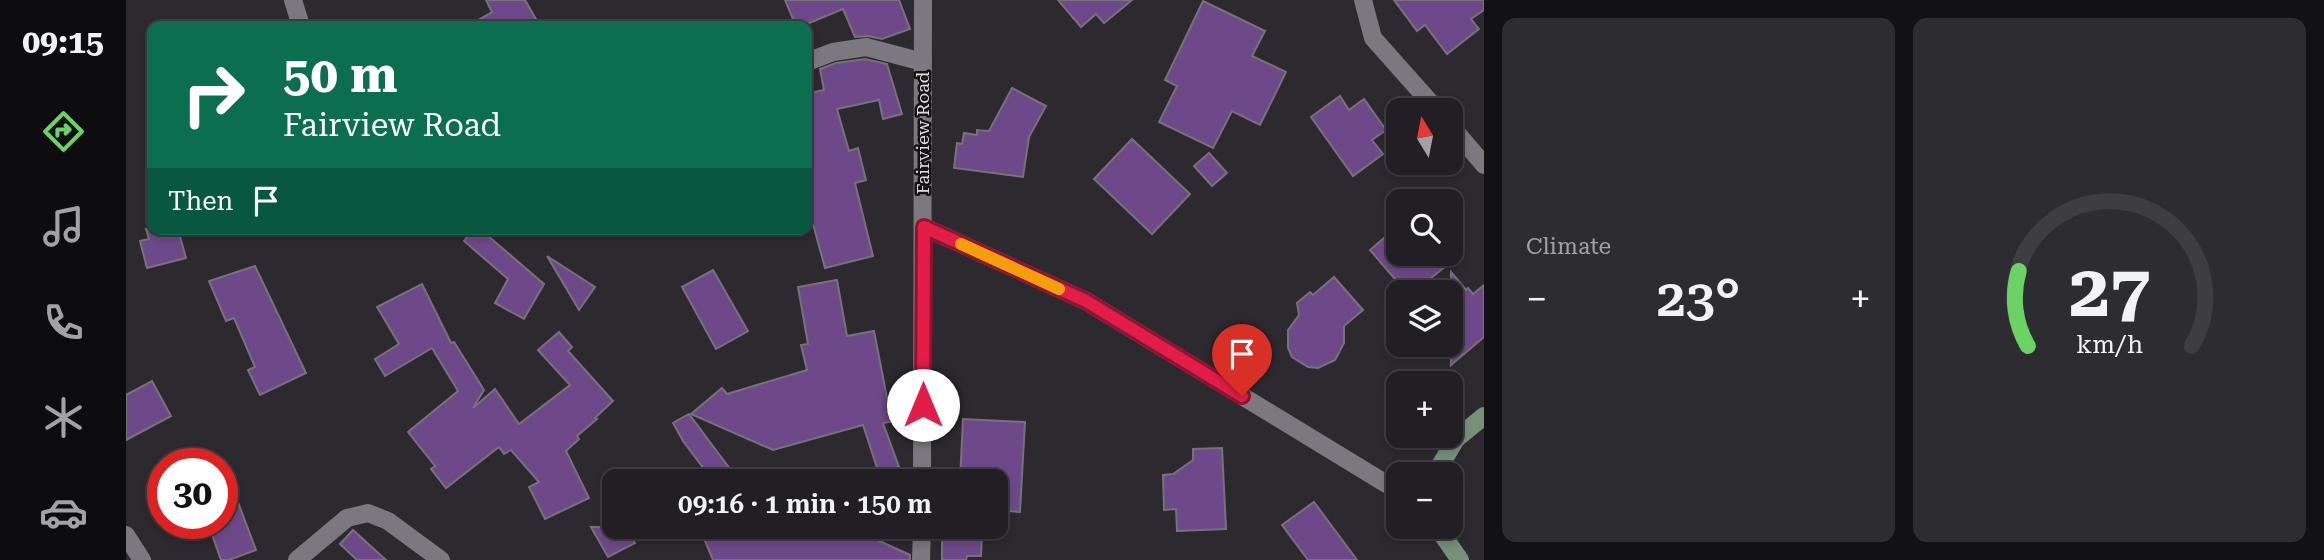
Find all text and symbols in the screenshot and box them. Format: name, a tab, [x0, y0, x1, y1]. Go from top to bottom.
text: 09:15	[22, 23, 104, 61]
text: 50 m	[283, 47, 398, 104]
icon: right	[168, 49, 259, 140]
street label: Fairview Road	[912, 71, 933, 194]
north arrow	[1386, 98, 1463, 175]
map controls	[1386, 98, 1463, 539]
text: Fairview Road	[283, 106, 501, 144]
icon: directions	[39, 107, 88, 156]
icon: arrive	[247, 182, 285, 220]
text: Then	[168, 186, 233, 216]
button: search	[1386, 189, 1463, 266]
icon: music	[39, 202, 88, 251]
text: Climate	[1526, 233, 1611, 260]
text: 27	[2069, 249, 2150, 334]
text: 23°	[1657, 268, 1740, 329]
text: −	[1526, 277, 1547, 321]
text: +	[1850, 277, 1871, 321]
button: layers	[1386, 280, 1463, 357]
icon: phone	[39, 298, 88, 347]
pin	[1212, 324, 1272, 396]
text: km/h	[2076, 330, 2143, 359]
icon: arrive	[1223, 335, 1261, 373]
position arrow	[886, 368, 960, 442]
button: +	[1386, 371, 1463, 448]
icon: climate	[39, 393, 88, 442]
speed limit sign: 30	[147, 448, 238, 539]
button: −	[1386, 462, 1463, 539]
icon: car	[39, 488, 88, 537]
text: 09:16 · 1 min · 150 m	[678, 489, 932, 519]

